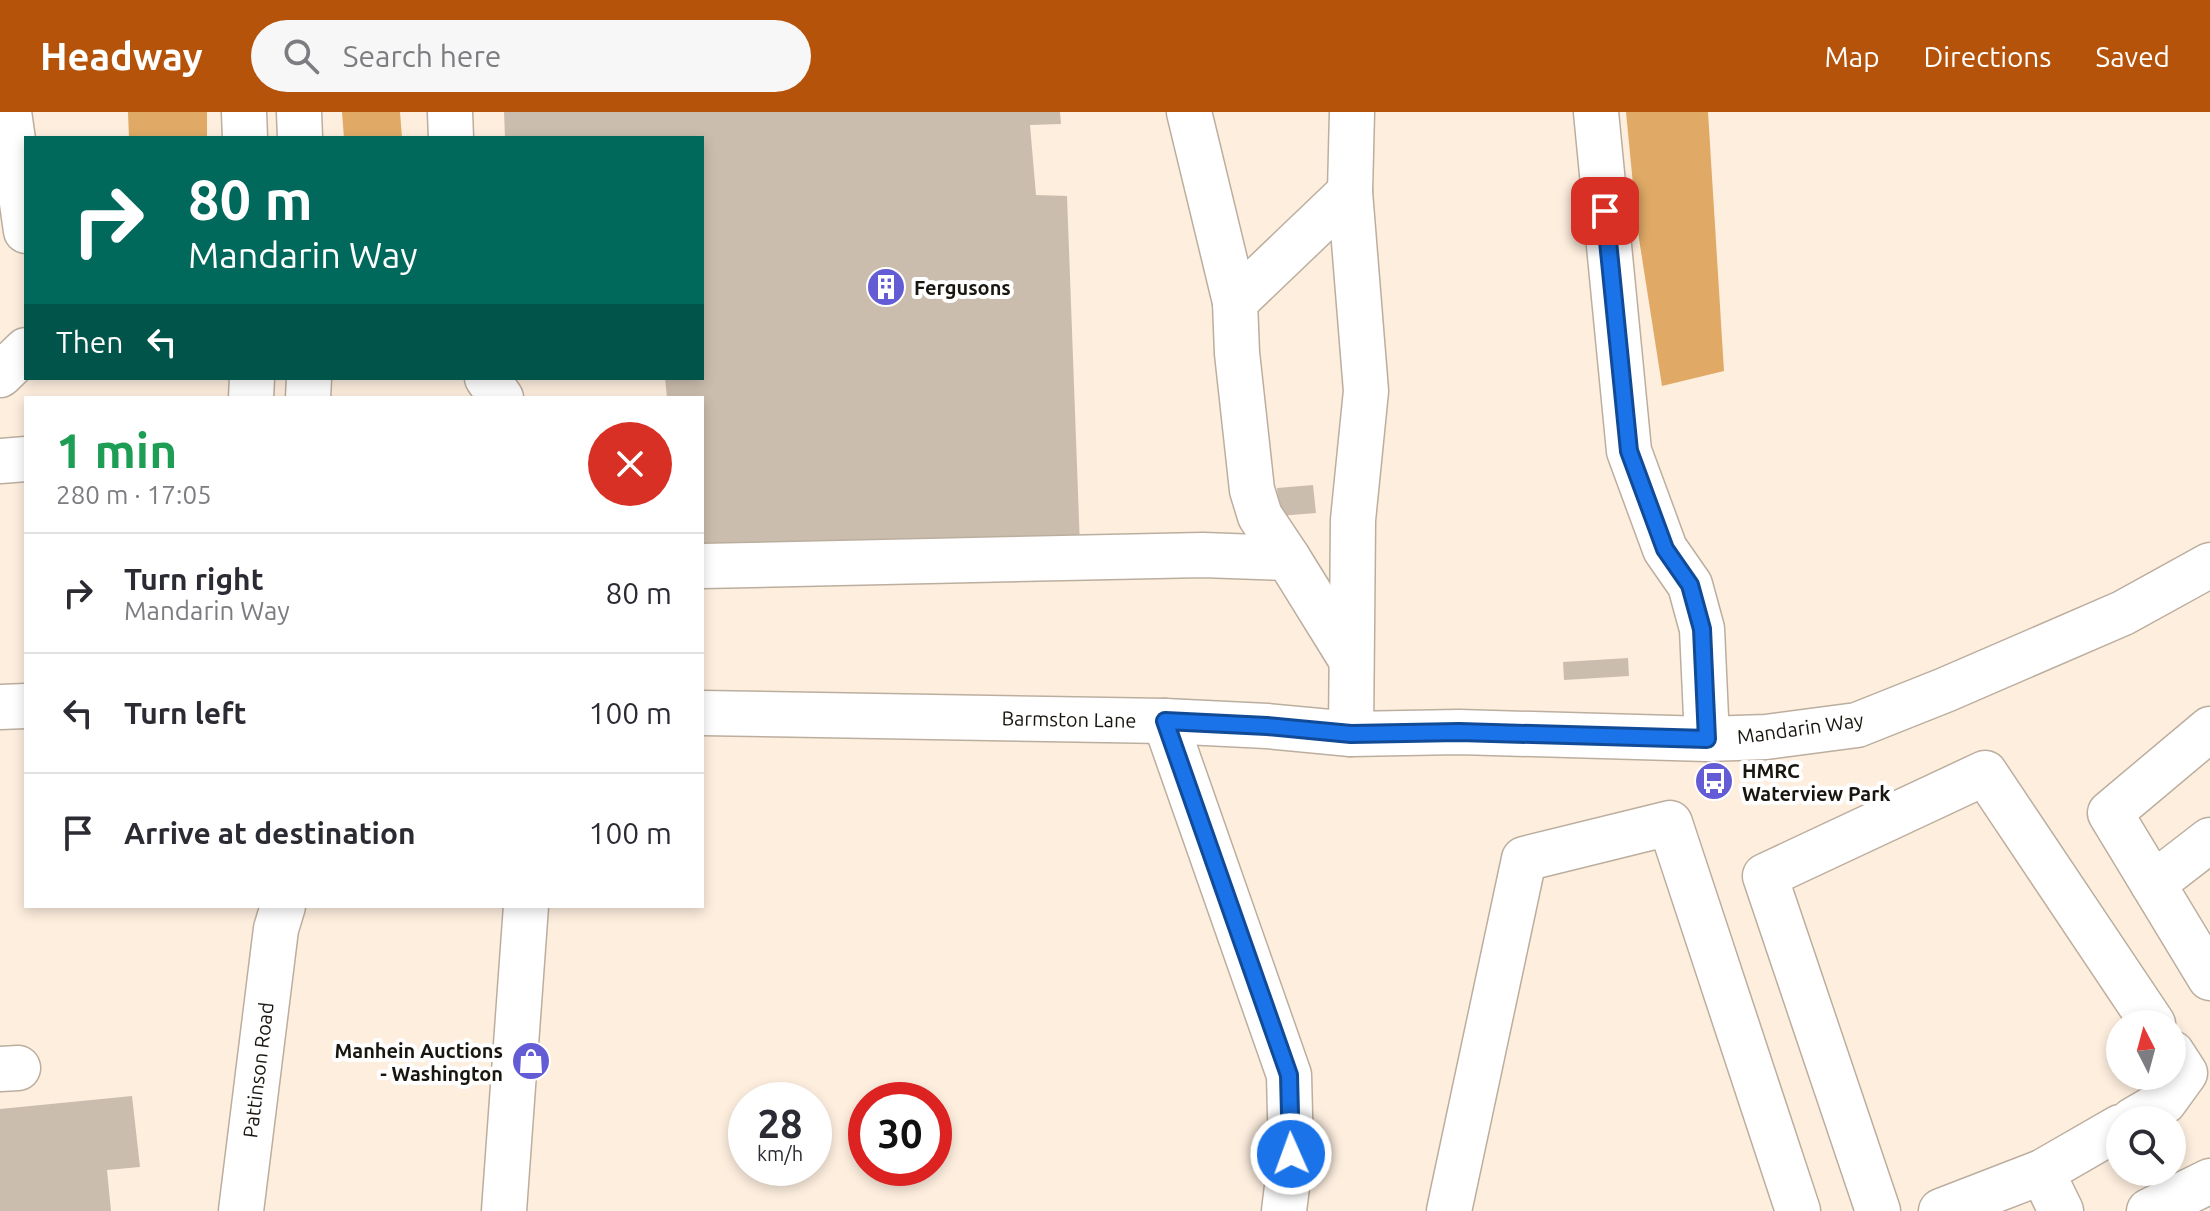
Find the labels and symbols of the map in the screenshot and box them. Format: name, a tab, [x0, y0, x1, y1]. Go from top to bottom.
pin	[1571, 177, 1639, 245]
building icon: Fergusons	[865, 266, 907, 308]
place label: Fergusons	[914, 276, 1011, 299]
street label: Barmston Lane	[1001, 706, 1137, 732]
street label: Mandarin Way	[1735, 708, 1865, 748]
place label: HMRC Waterview Park	[1742, 759, 1891, 805]
bus stop icon: HMRC Waterview Park	[1693, 760, 1735, 802]
street label: Pattinson Road	[238, 1001, 278, 1139]
north arrow	[2106, 1010, 2186, 1090]
place label: Manhein Auctions - Washington	[334, 1039, 503, 1085]
shop icon: Manhein Auctions - Washington	[510, 1040, 552, 1082]
speed limit sign: 30	[848, 1082, 952, 1186]
position arrow	[1249, 1112, 1333, 1196]

